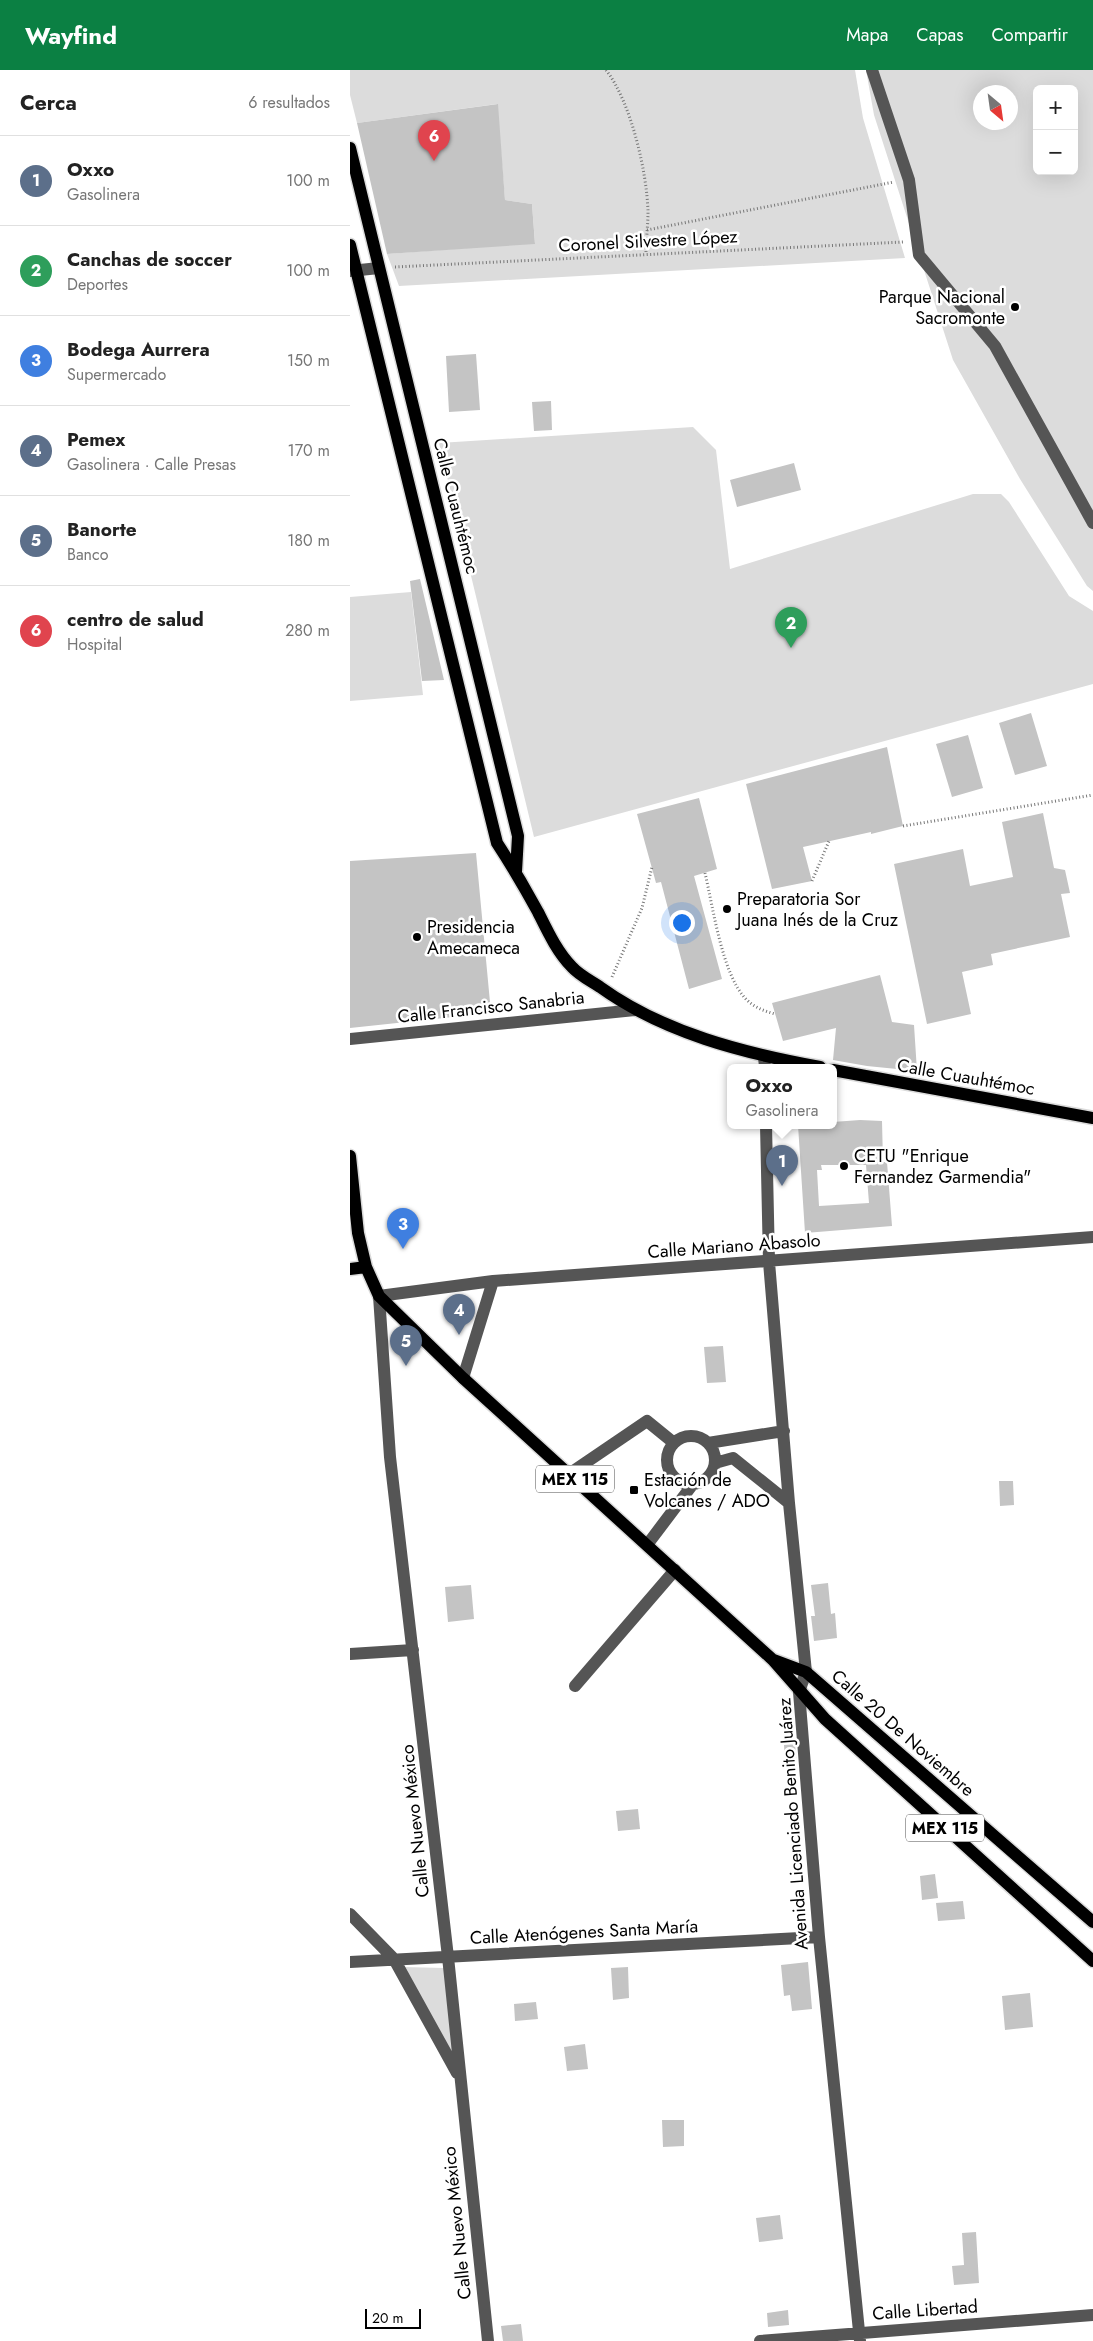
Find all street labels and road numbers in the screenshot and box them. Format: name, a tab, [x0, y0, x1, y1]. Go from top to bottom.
street label: Coronel Silvestre López	[558, 223, 739, 259]
street label: Calle Cuauhtémoc	[427, 435, 485, 577]
street label: Calle Francisco Sanabria	[396, 984, 586, 1030]
street label: Calle Cuauhtémoc	[895, 1052, 1037, 1102]
street label: Calle Mariano Abasolo	[647, 1227, 821, 1265]
road number: MEX 115	[536, 1466, 614, 1492]
street label: Calle 20 De Noviembre	[826, 1663, 980, 1803]
street label: Avenida Licenciado Benito Juárez	[771, 1696, 815, 1951]
street label: Calle Nuevo México	[394, 1743, 436, 1899]
road number: MEX 115	[906, 1815, 984, 1842]
street label: Calle Atenógenes Santa María	[469, 1913, 699, 1951]
street label: Calle Nuevo México	[436, 2145, 478, 2301]
street label: Calle Libertad	[871, 2293, 979, 2327]

